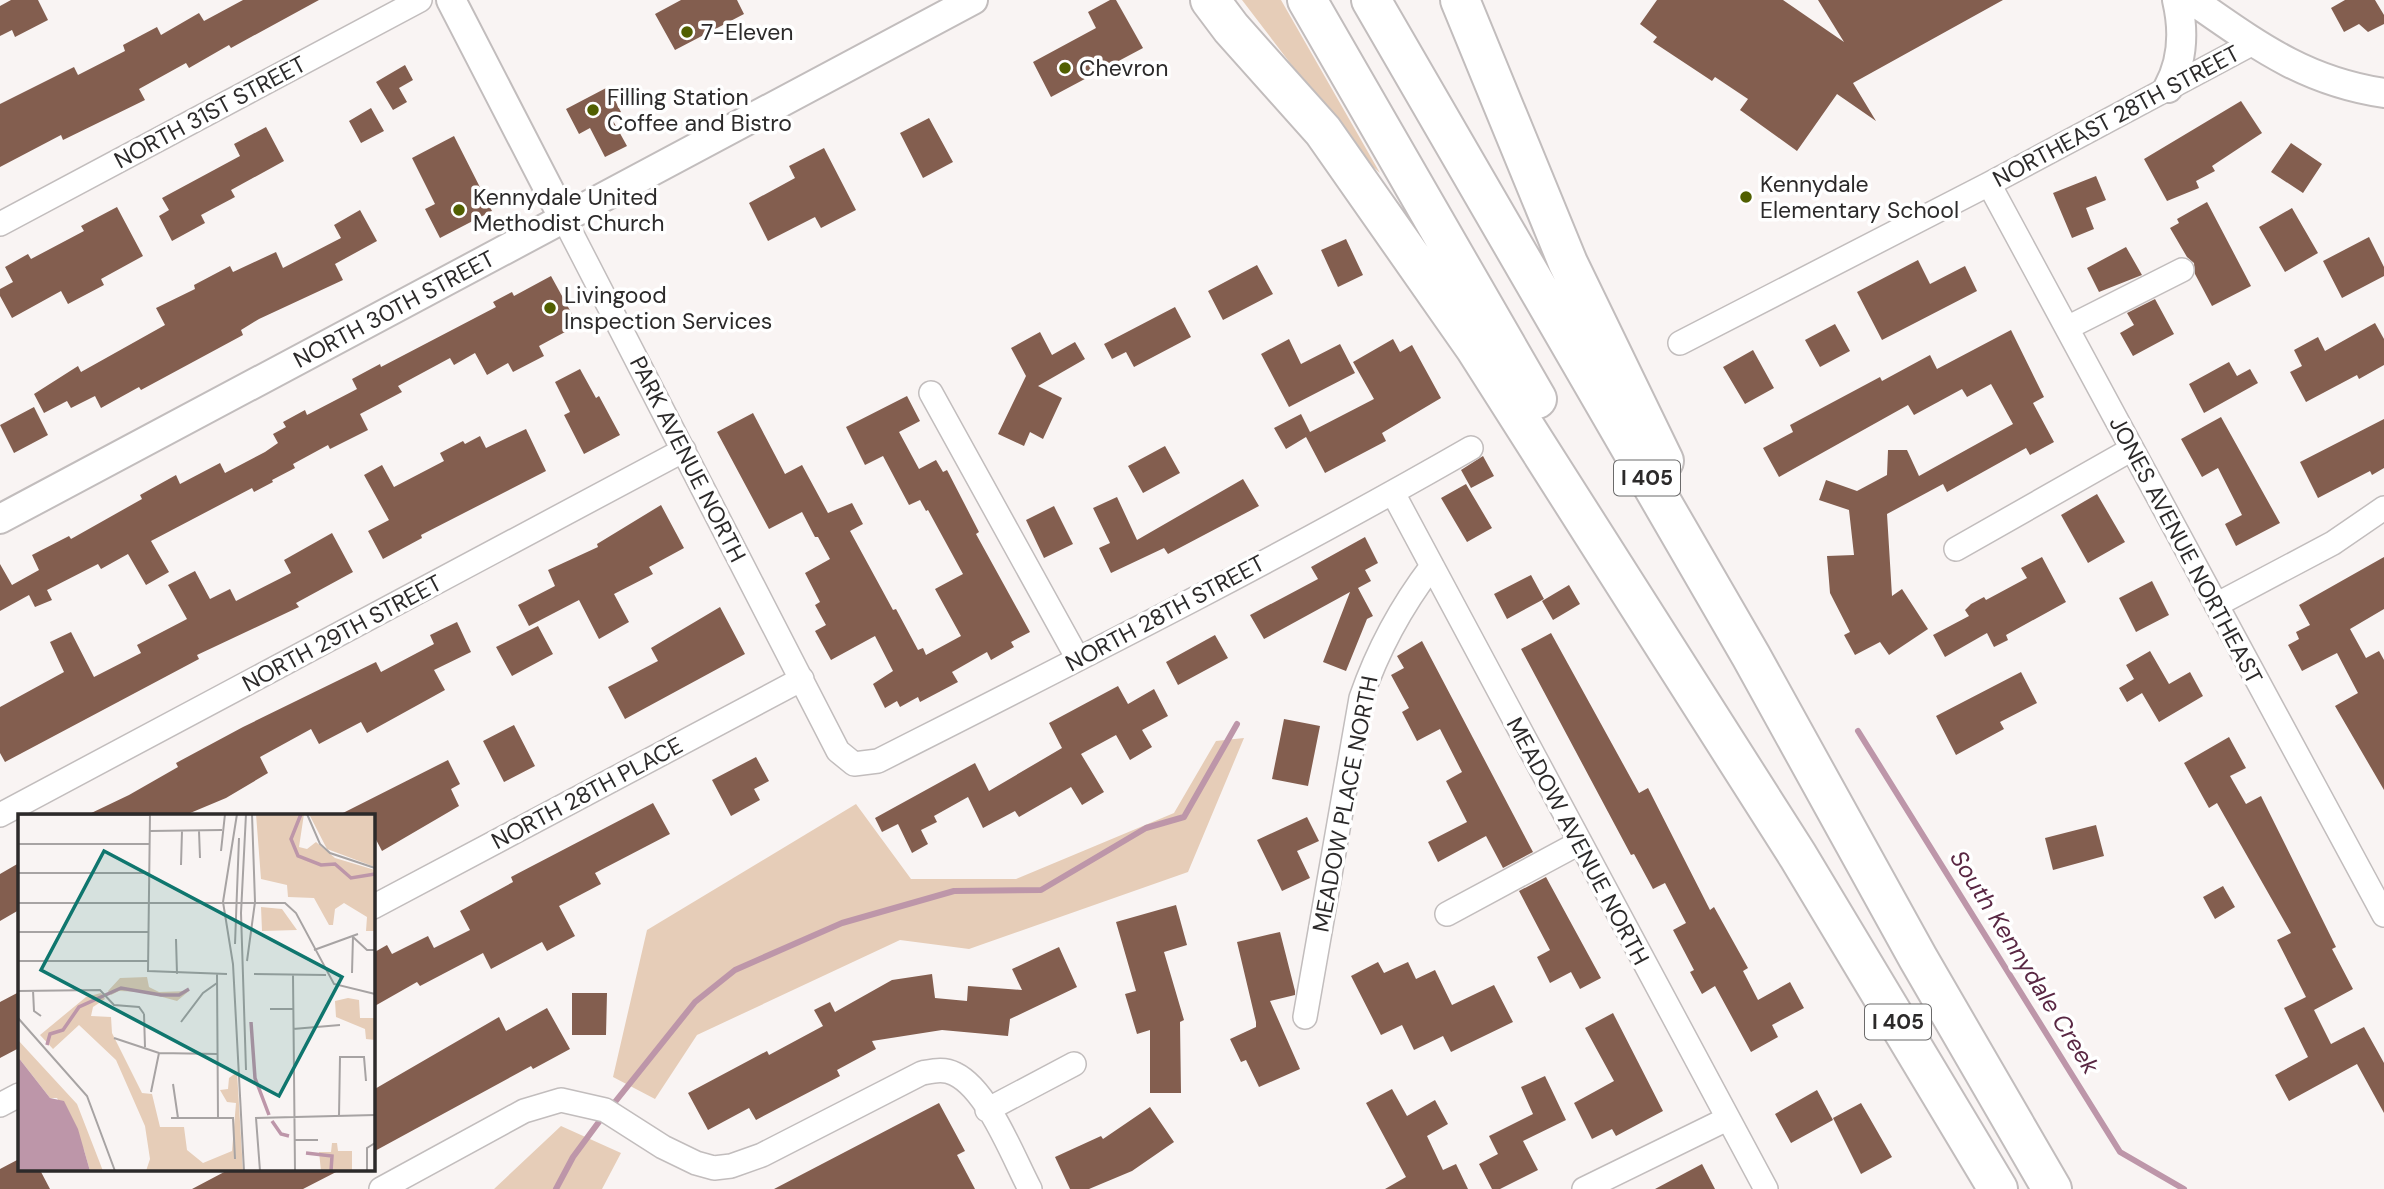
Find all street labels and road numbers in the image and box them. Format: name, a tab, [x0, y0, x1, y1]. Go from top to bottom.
street label: NORTHEAST 28TH STREET	[1987, 38, 2245, 194]
street label: NORTH 31ST STREET	[109, 49, 311, 175]
street label: NORTH 30TH STREET	[288, 243, 500, 375]
street label: PARK AVENUE NORTH	[623, 351, 753, 567]
street label: JONES AVENUE NORTHEAST	[2103, 411, 2270, 689]
road number: I 405	[1614, 461, 1680, 496]
street label: NORTH 28TH STREET	[1060, 548, 1270, 678]
street label: NORTH 29TH STREET	[237, 568, 447, 698]
street label: MEADOW PLACE NORTH	[1305, 673, 1385, 935]
street label: MEADOW AVENUE NORTH	[1500, 712, 1656, 970]
street label: NORTH 28TH PLACE	[486, 730, 688, 856]
road number: I 405	[1865, 1004, 1931, 1040]

